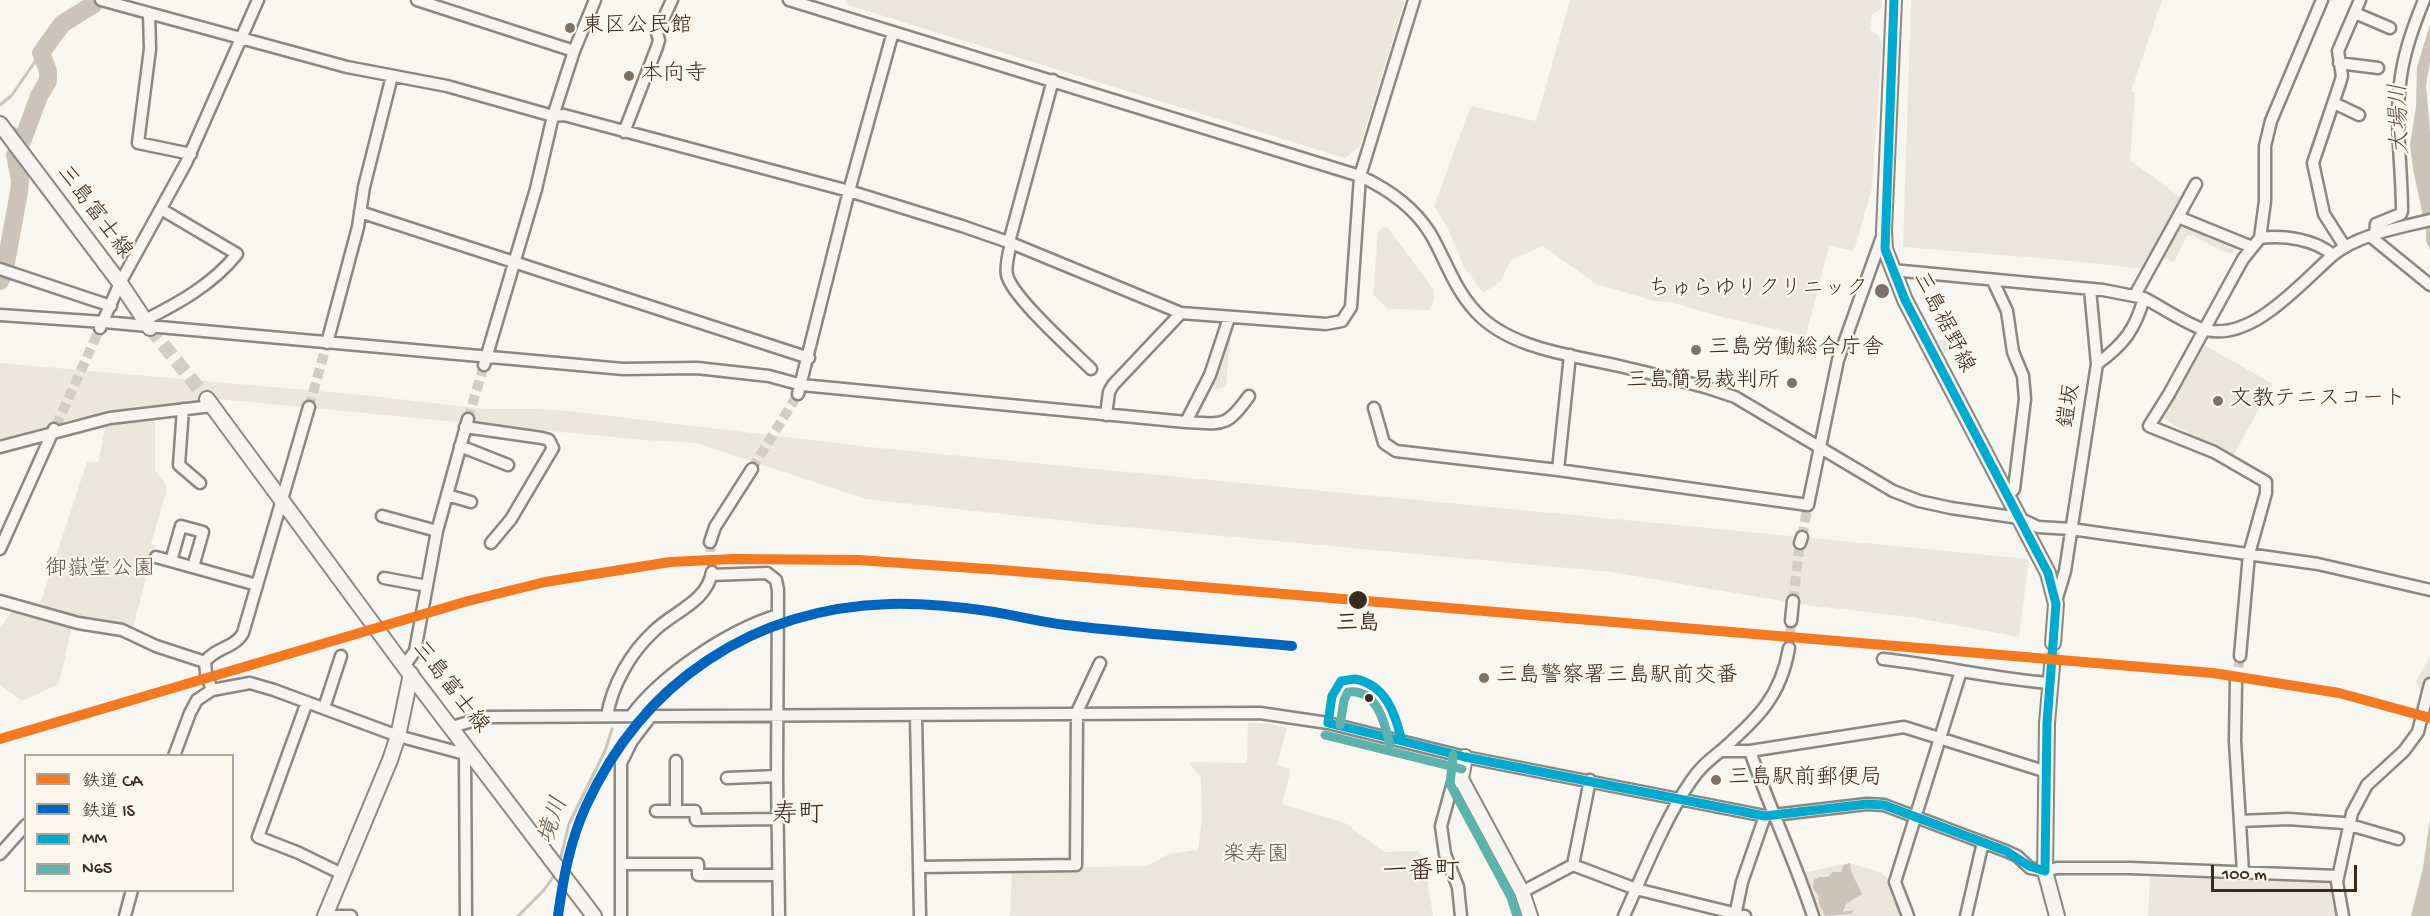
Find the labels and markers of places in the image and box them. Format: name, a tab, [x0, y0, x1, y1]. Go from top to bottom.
place label: 東区公民館	[582, 15, 692, 41]
marker: 東区公民館	[563, 21, 577, 35]
place label: 本向寺	[641, 63, 707, 89]
marker: 本向寺	[622, 69, 636, 83]
place label: ちゅらゆりクリニック	[1648, 278, 1868, 304]
marker: ちゅらゆりクリニック	[1873, 282, 1891, 300]
place label: 三島労働総合庁舎	[1708, 337, 1884, 363]
marker: 三島労働総合庁舎	[1689, 343, 1703, 357]
place label: 三島簡易裁判所	[1626, 370, 1780, 396]
marker: 三島簡易裁判所	[1785, 376, 1799, 390]
place label: 文教テニスコート	[2230, 388, 2406, 414]
marker: 文教テニスコート	[2211, 394, 2225, 408]
marker: 三島	[1347, 589, 1369, 611]
place label: 三島	[1336, 613, 1380, 639]
place label: 三島警察署三島駅前交番	[1496, 665, 1738, 691]
marker: 三島警察署三島駅前交番	[1477, 671, 1491, 685]
unlabelled marker	[1363, 692, 1375, 704]
place label: 三島駅前郵便局	[1728, 767, 1882, 793]
marker: 三島駅前郵便局	[1709, 773, 1723, 787]

